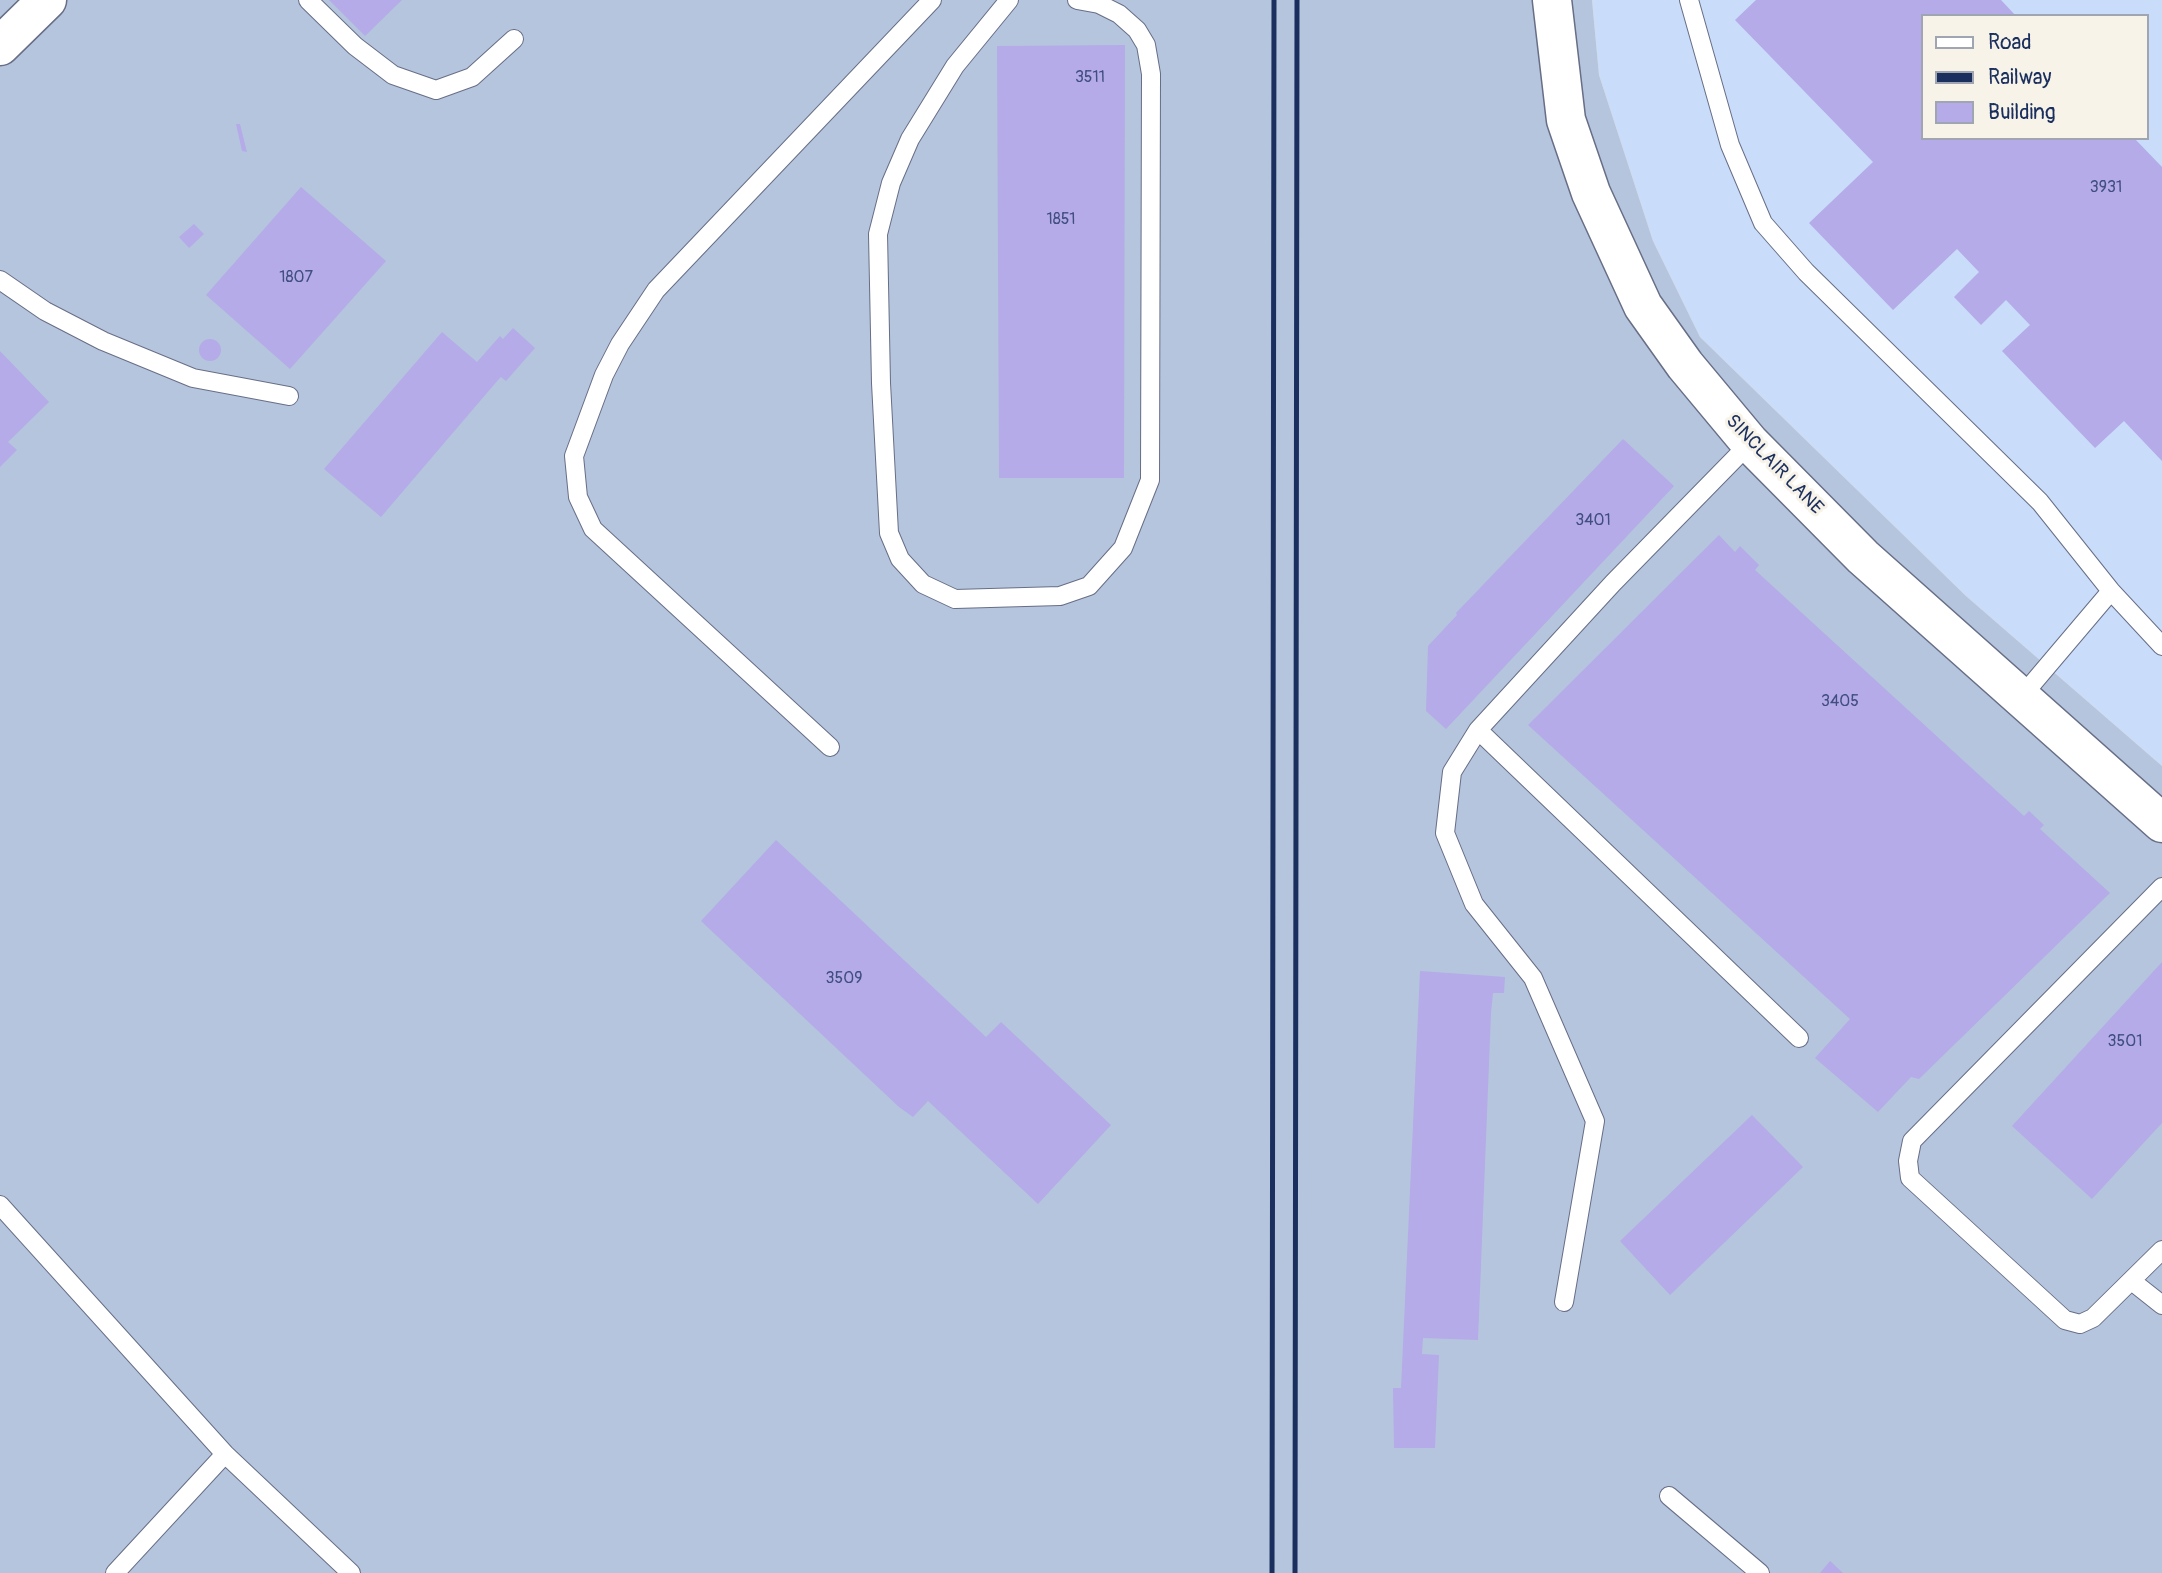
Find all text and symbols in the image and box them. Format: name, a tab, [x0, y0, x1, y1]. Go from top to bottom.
legend	[1920, 14, 2148, 140]
text: Road	[1988, 29, 2032, 56]
text: Railway	[1988, 64, 2052, 91]
house number: 3511	[1075, 68, 1105, 88]
text: Building	[1988, 99, 2055, 126]
house number: 3931	[2090, 178, 2122, 198]
house number: 1851	[1046, 210, 1076, 230]
house number: 1807	[279, 268, 313, 288]
street label: SINCLAIR LANE	[1721, 410, 1827, 520]
house number: 3401	[1575, 511, 1611, 531]
house number: 3405	[1821, 692, 1859, 712]
house number: 3509	[826, 969, 862, 989]
house number: 3501	[2108, 1032, 2142, 1052]

